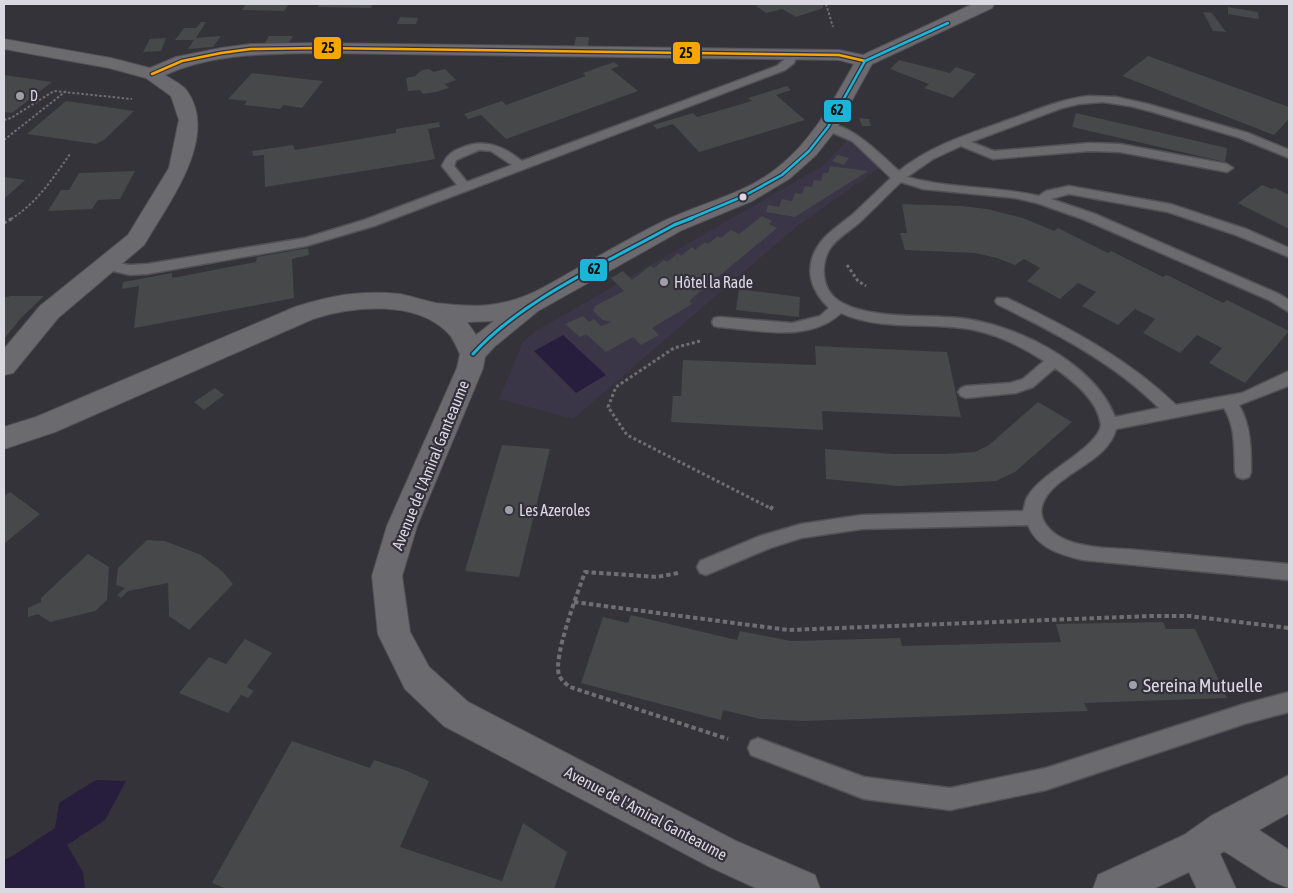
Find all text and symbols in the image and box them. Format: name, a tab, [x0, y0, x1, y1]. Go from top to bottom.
line badge: 25	[313, 36, 342, 60]
text: 25	[321, 40, 335, 56]
line badge: 25	[672, 41, 701, 65]
text: 25	[679, 45, 693, 61]
place label: D	[30, 88, 38, 104]
marker: D	[14, 90, 26, 102]
line badge: 62	[823, 99, 852, 123]
text: 62	[830, 102, 844, 118]
unlabelled marker	[738, 192, 748, 202]
line badge: 62	[579, 258, 608, 282]
text: 62	[587, 261, 601, 277]
place label: Hôtel la Rade	[674, 273, 753, 291]
marker: Hôtel la Rade	[658, 276, 670, 288]
street label: Avenue de l'Amiral Ganteaume	[388, 378, 472, 552]
place label: Les Azeroles	[519, 501, 591, 519]
marker: Les Azeroles	[503, 504, 515, 516]
place label: Sereina Mutuelle	[1143, 674, 1263, 696]
marker: Sereina Mutuelle	[1127, 679, 1139, 691]
street label: Avenue de l'Amiral Ganteaume	[562, 763, 730, 863]

